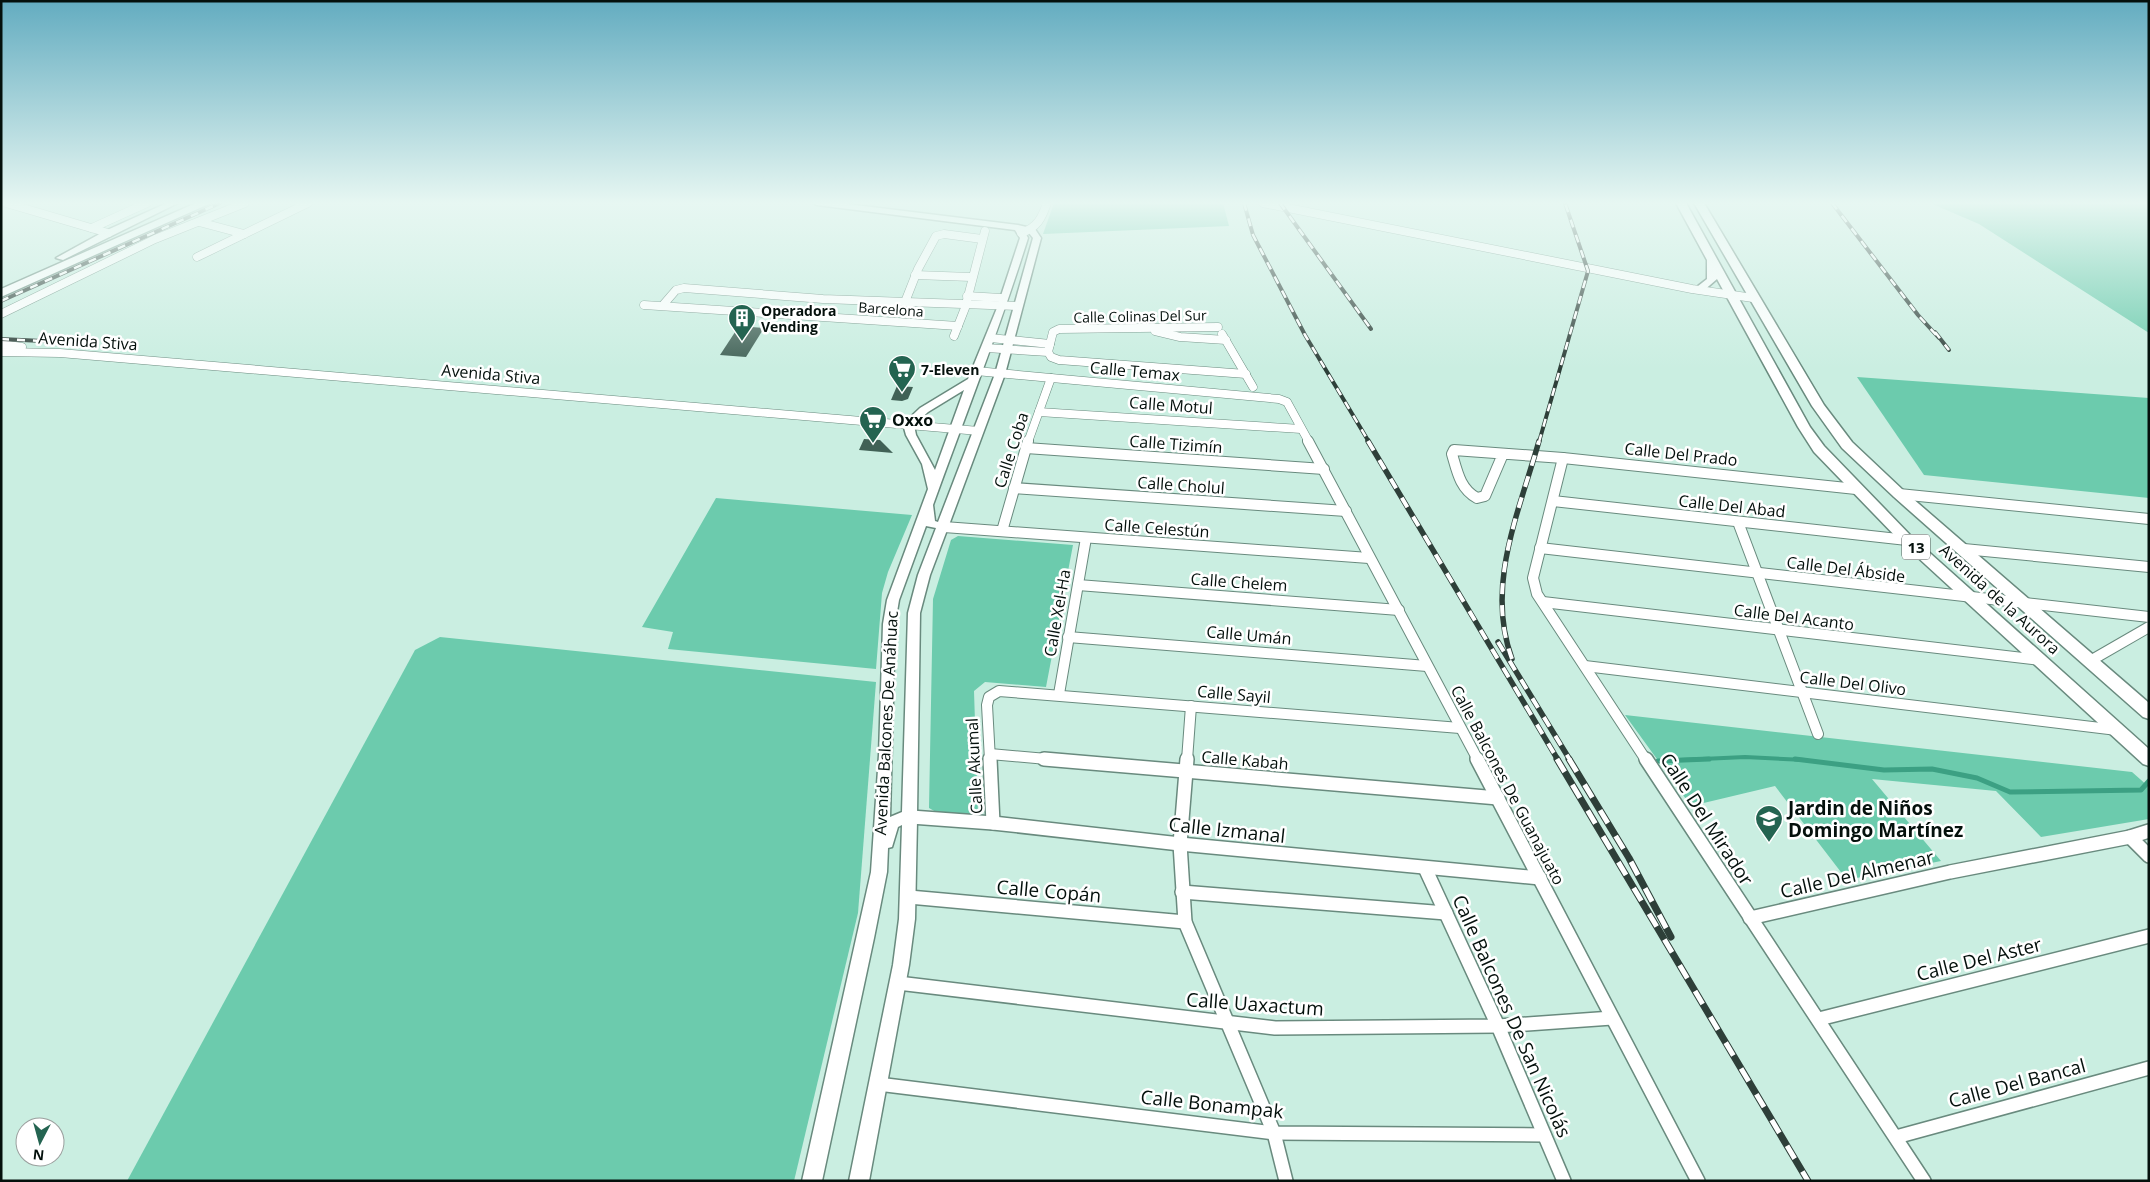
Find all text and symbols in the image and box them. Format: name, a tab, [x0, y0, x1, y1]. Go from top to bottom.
street label: Barcelona	[858, 297, 924, 321]
place label: Operadora Vending	[761, 301, 836, 336]
building icon: Operadora Vending	[727, 303, 757, 342]
street label: Calle Colinas Del Sur	[1073, 305, 1207, 327]
street label: Avenida Stiva	[38, 327, 138, 355]
supermarket icon: 7-Eleven	[887, 354, 917, 393]
street label: Calle Temax	[1089, 356, 1181, 386]
street label: Avenida Stiva	[441, 359, 541, 389]
place label: 7-Eleven	[921, 360, 979, 379]
street label: Calle Motul	[1128, 391, 1214, 419]
supermarket icon: Oxxo	[858, 405, 888, 444]
place label: Oxxo	[892, 409, 933, 431]
street label: Calle Coba	[988, 409, 1034, 491]
street label: Calle Tizimín	[1129, 430, 1223, 458]
street label: Calle Del Prado	[1623, 437, 1739, 471]
street label: Calle Cholul	[1137, 471, 1225, 499]
street label: Calle Del Abad	[1677, 489, 1787, 523]
street label: Calle Celestún	[1104, 513, 1210, 543]
road number: 13	[1902, 534, 1930, 560]
street label: Avenida de la Aurora	[1935, 539, 2065, 659]
street label: Calle Del Ábside	[1785, 551, 1907, 587]
street label: Calle Xel-Ha	[1039, 568, 1075, 658]
street label: Calle Chelem	[1190, 568, 1288, 596]
street label: Calle Del Acanto	[1733, 599, 1855, 635]
street label: Avenida Balcones De Anáhuac	[869, 610, 903, 836]
street label: Calle Umán	[1206, 620, 1292, 650]
street label: Calle Del Olivo	[1798, 666, 1908, 700]
street label: Calle Sayil	[1196, 680, 1272, 708]
street label: Calle Balcones De Guanajuato	[1446, 681, 1570, 889]
street label: Calle Akumal	[960, 717, 988, 815]
street label: Calle Kabah	[1201, 745, 1289, 775]
street label: Calle Del Mirador	[1654, 748, 1760, 890]
place label: Jardin de Niños Domingo Martínez	[1786, 795, 1963, 843]
school or university icon: Jardin de Niños Domingo Martínez	[1754, 804, 1784, 843]
street label: Calle Izmanal	[1167, 811, 1287, 849]
street label: Calle Del Almenar	[1778, 844, 1937, 904]
street label: Calle Copán	[996, 873, 1102, 909]
street label: Calle Balcones De San Nicolás	[1447, 890, 1577, 1142]
street label: Calle Del Aster	[1914, 931, 2045, 987]
street label: Calle Uaxactum	[1185, 986, 1325, 1022]
street label: Calle Del Bancal	[1946, 1052, 2088, 1114]
street label: Calle Bonampak	[1139, 1084, 1285, 1124]
north arrow	[15, 1117, 65, 1167]
text: N	[32, 1145, 45, 1165]

